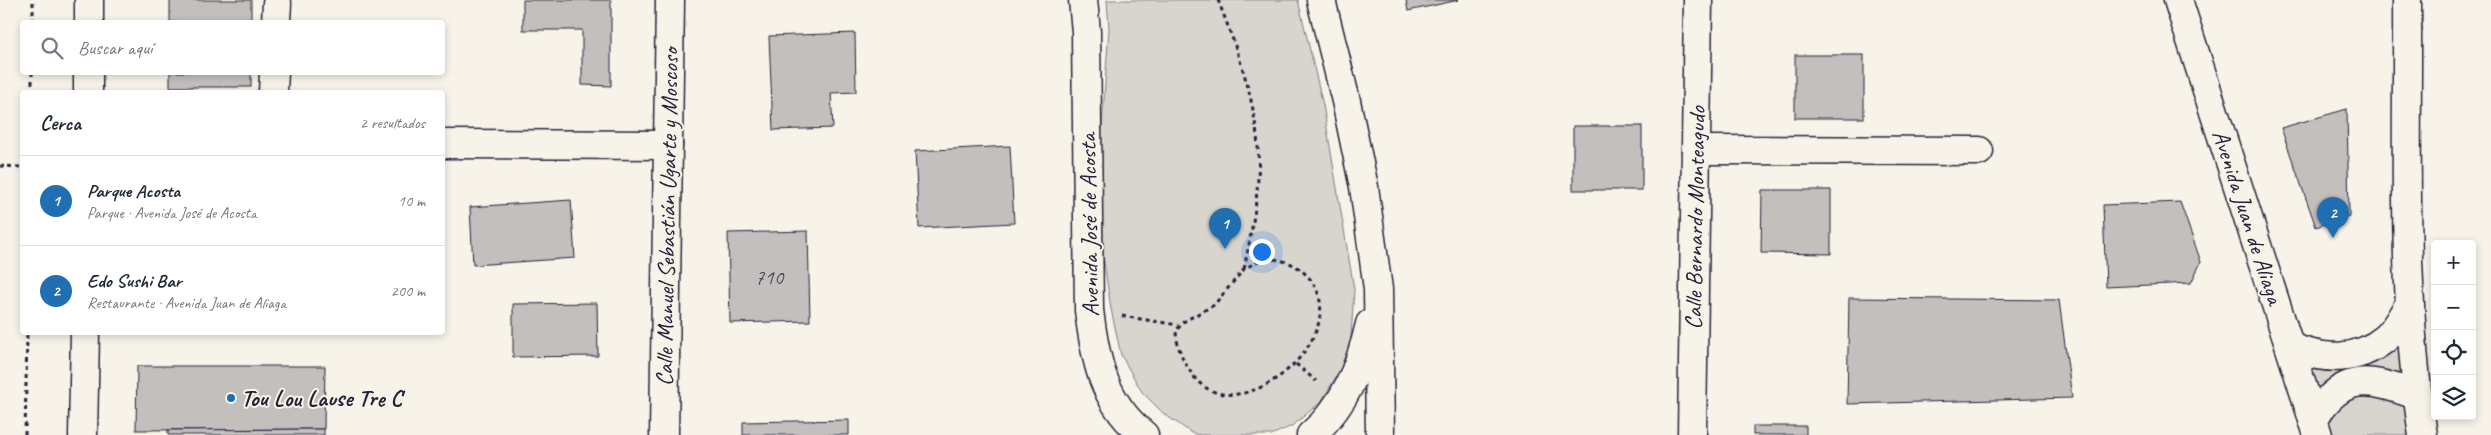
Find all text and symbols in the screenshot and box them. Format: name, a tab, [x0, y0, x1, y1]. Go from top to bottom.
search box	[20, 20, 445, 75]
icon: search	[38, 34, 66, 62]
text: Buscar aquí	[78, 36, 152, 60]
street label: Calle Manuel Sebastián Ugarte y Moscoso	[649, 45, 685, 386]
street label: Calle Bernardo Monteagudo	[1678, 105, 1712, 330]
text: Cerca	[40, 110, 81, 136]
text: 2 resultados	[360, 113, 425, 133]
street label: Avenida Juan de Aliaga	[2206, 126, 2291, 310]
street label: Avenida José de Acosta	[1072, 131, 1106, 317]
text: Parque Acosta	[87, 179, 180, 203]
text: 1	[52, 191, 60, 211]
text: 10 m	[398, 191, 425, 211]
pin: 2	[2317, 197, 2349, 238]
text: Parque · Avenida José de Acosta	[87, 203, 257, 223]
pin: 1	[1209, 208, 1241, 249]
your location	[1249, 239, 1275, 265]
map controls	[2431, 240, 2476, 420]
button: +	[2431, 240, 2476, 285]
house number: 710	[755, 264, 785, 290]
text: Edo Sushi Bar	[87, 269, 182, 293]
text: 2	[52, 281, 60, 301]
text: 200 m	[391, 281, 425, 301]
button: −	[2431, 285, 2476, 330]
text: Restaurante · Avenida Juan de Aliaga	[87, 293, 286, 313]
button: locate	[2431, 330, 2476, 375]
button: layers	[2431, 375, 2476, 420]
place label: Tou Lou Lause Tre C	[241, 383, 405, 413]
marker: Tou Lou Lause Tre C	[225, 392, 237, 404]

